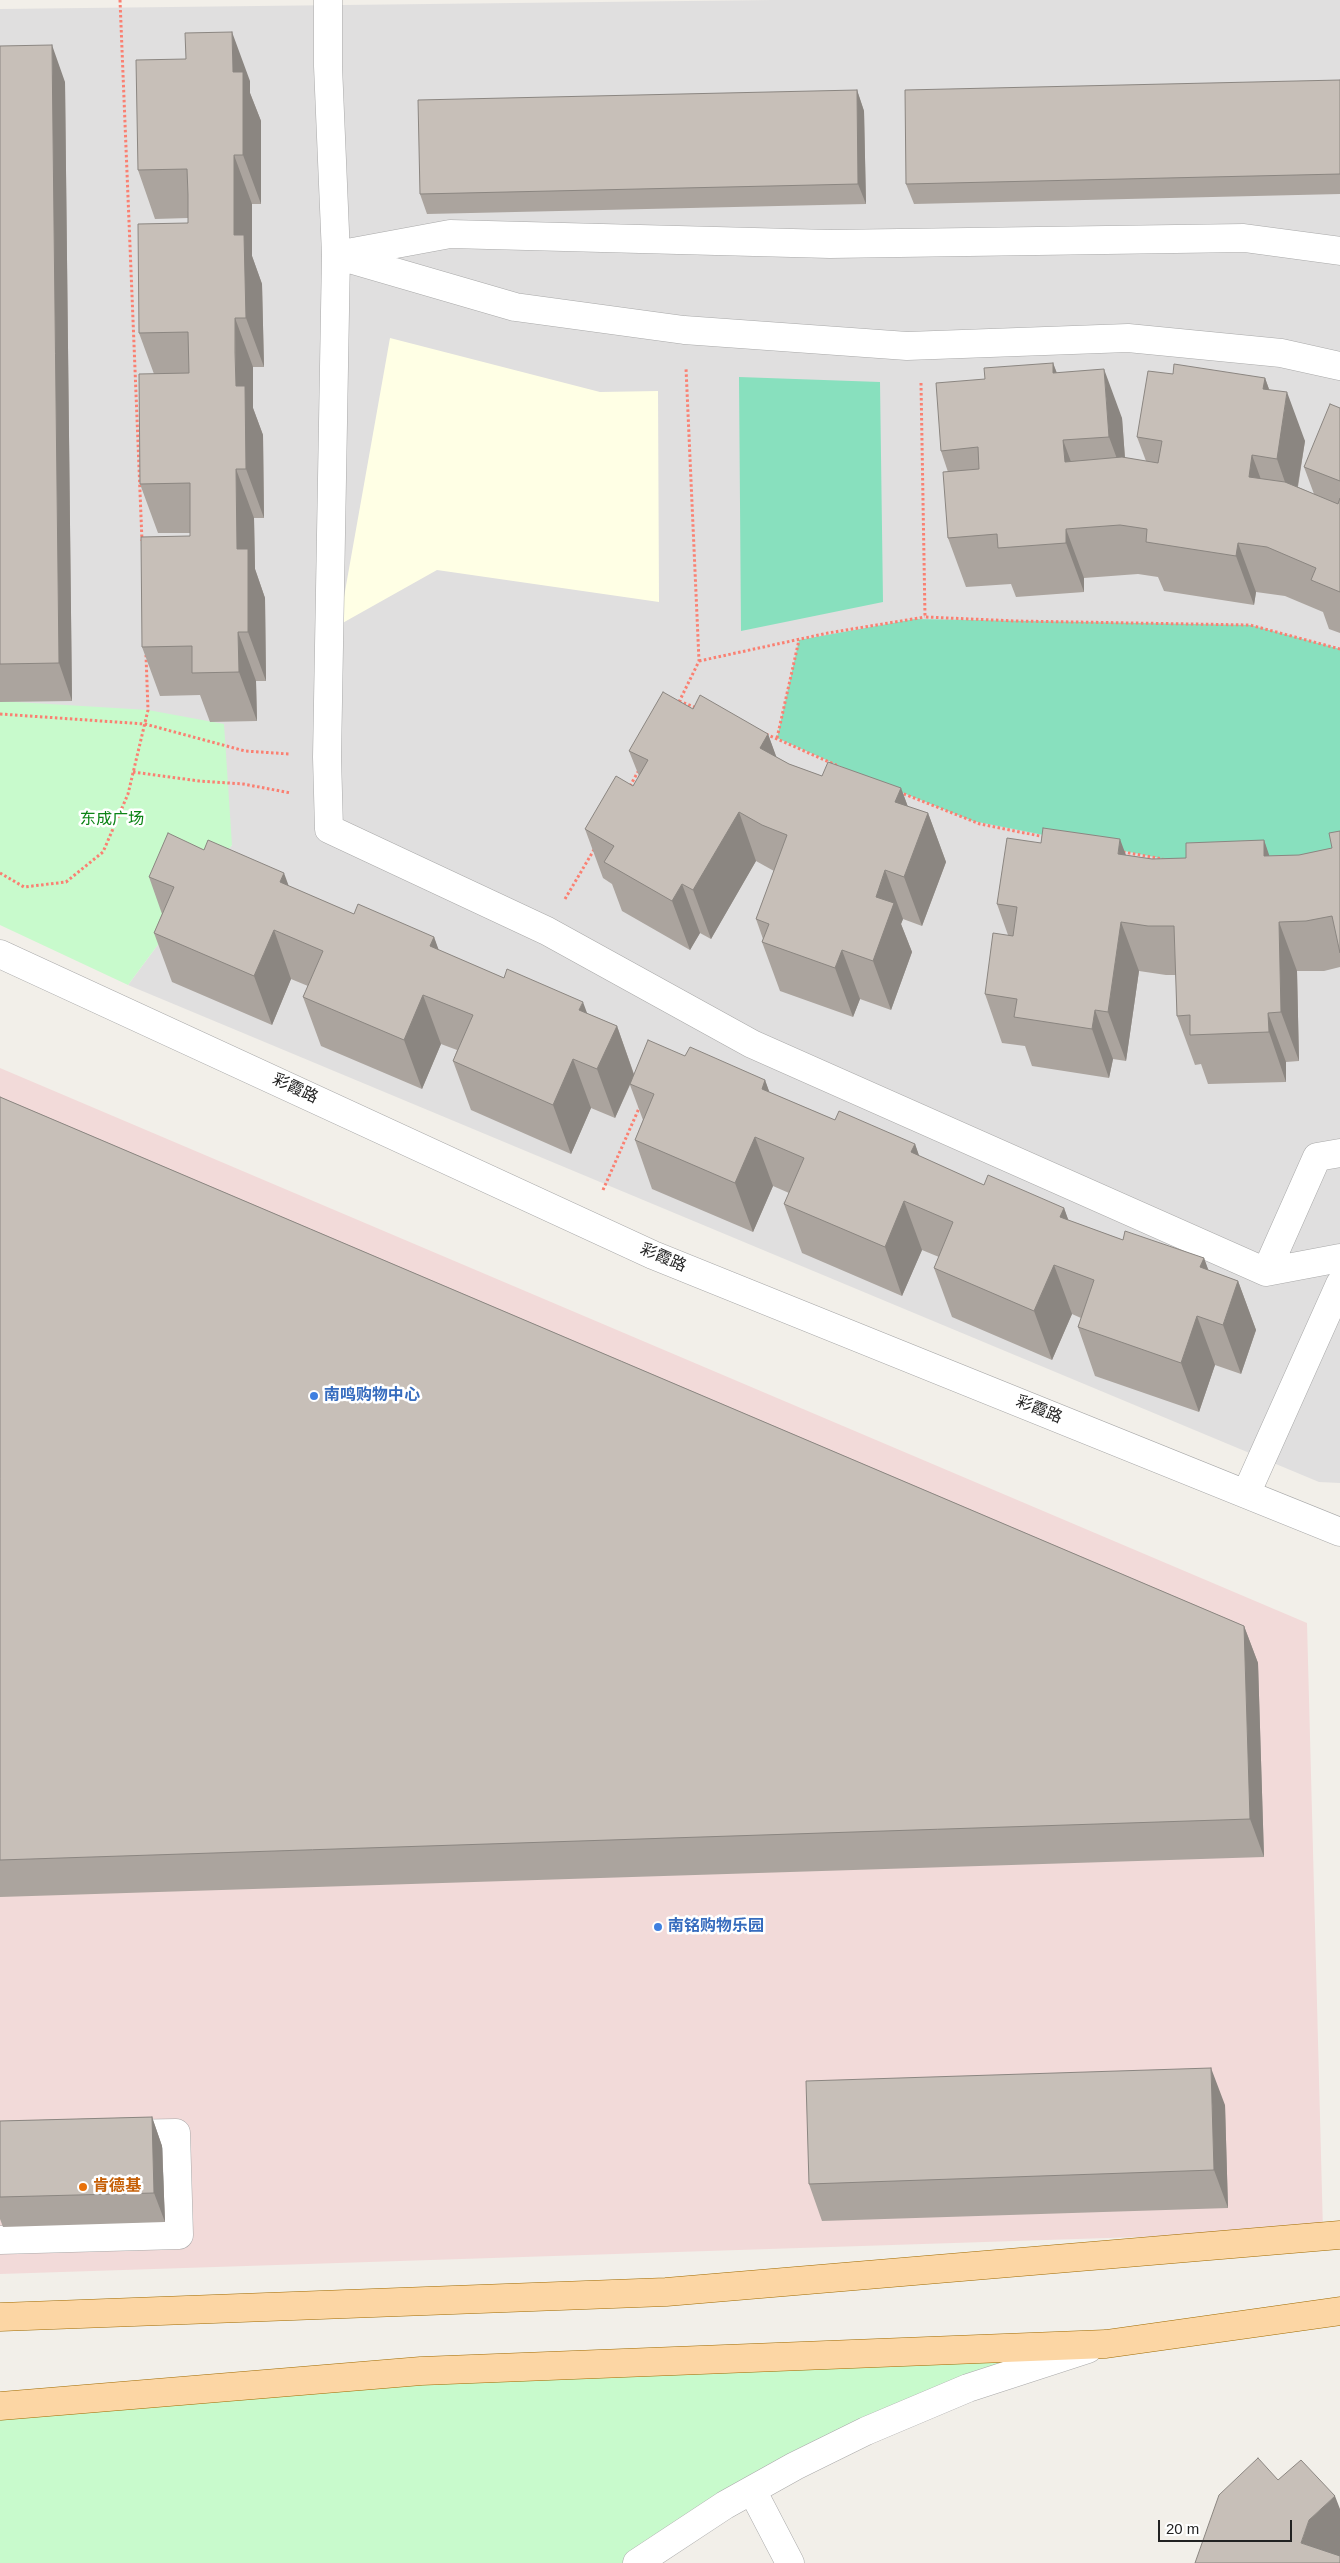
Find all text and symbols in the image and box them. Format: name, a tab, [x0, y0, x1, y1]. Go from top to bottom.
park label: 东成广场	[80, 810, 144, 830]
street label: 彩霞路	[269, 1070, 321, 1108]
street label: 彩霞路	[637, 1240, 689, 1276]
place label: 南鸣购物中心	[324, 1386, 420, 1406]
marker: 南鸣购物中心	[308, 1390, 320, 1402]
street label: 彩霞路	[1013, 1392, 1065, 1428]
place label: 南铭购物乐园	[668, 1917, 764, 1937]
marker: 南铭购物乐园	[652, 1921, 664, 1933]
place label: 肯德基	[93, 2177, 141, 2197]
marker: 肯德基	[77, 2181, 89, 2193]
scale bar	[1160, 2510, 1294, 2542]
text: 20 m	[1166, 2520, 1199, 2537]

